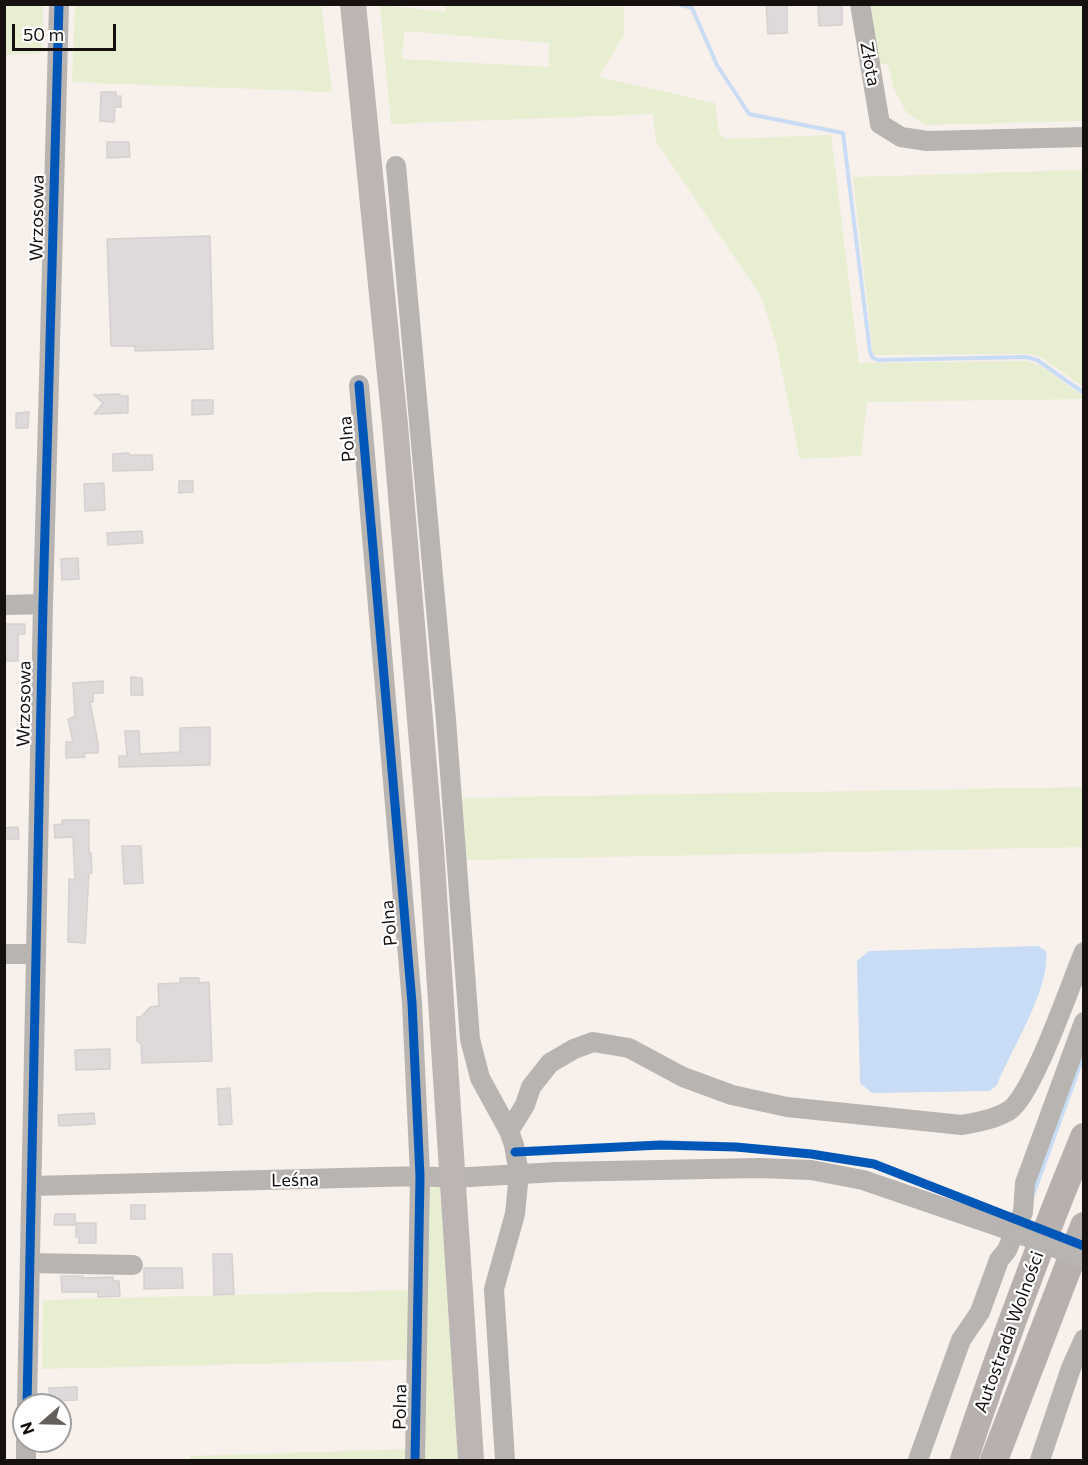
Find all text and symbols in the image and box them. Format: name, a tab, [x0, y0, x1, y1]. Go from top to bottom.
scale bar	[15, 12, 118, 50]
text: 50 m	[23, 23, 64, 45]
street label: Złota	[855, 40, 885, 88]
street label: Wrzosowa	[25, 175, 49, 261]
street label: Polna	[334, 415, 360, 463]
street label: Wrzosowa	[12, 661, 36, 747]
street label: Polna	[376, 899, 402, 947]
street label: Leśna	[271, 1169, 319, 1191]
street label: Autostrada Wolności	[970, 1248, 1048, 1416]
street label: Polna	[389, 1384, 411, 1430]
north arrow	[12, 1393, 72, 1453]
text: N	[16, 1420, 37, 1438]

